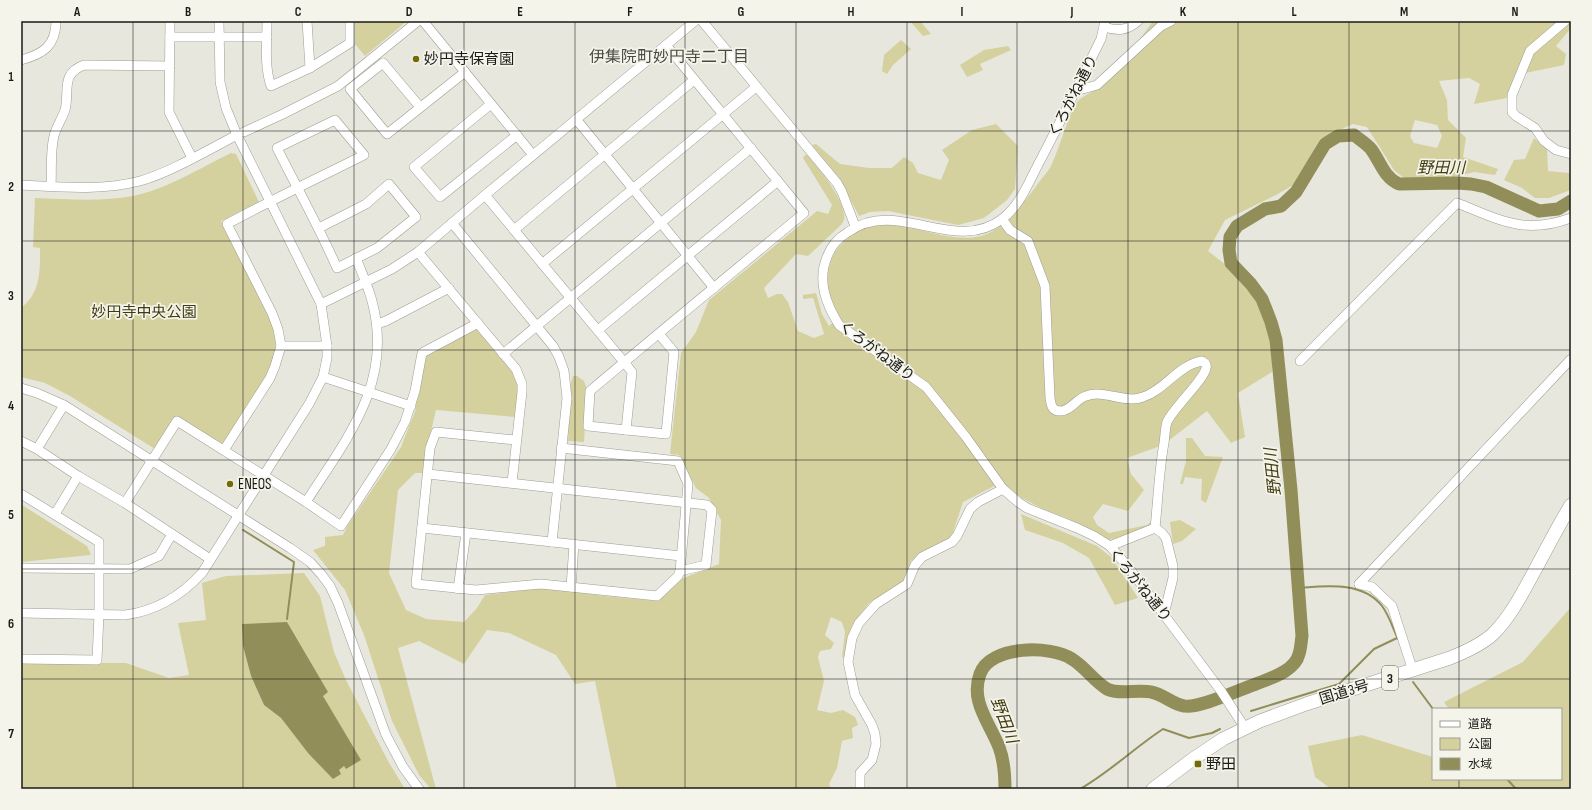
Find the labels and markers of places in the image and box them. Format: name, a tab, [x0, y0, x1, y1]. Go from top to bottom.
place label: 妙円寺保育園	[424, 50, 514, 69]
marker: 妙円寺保育園	[411, 54, 421, 64]
place label: ENEOS	[238, 475, 272, 494]
marker: ENEOS	[225, 479, 235, 489]
place label: 野田	[1206, 755, 1236, 774]
marker: 野田	[1193, 759, 1203, 769]

